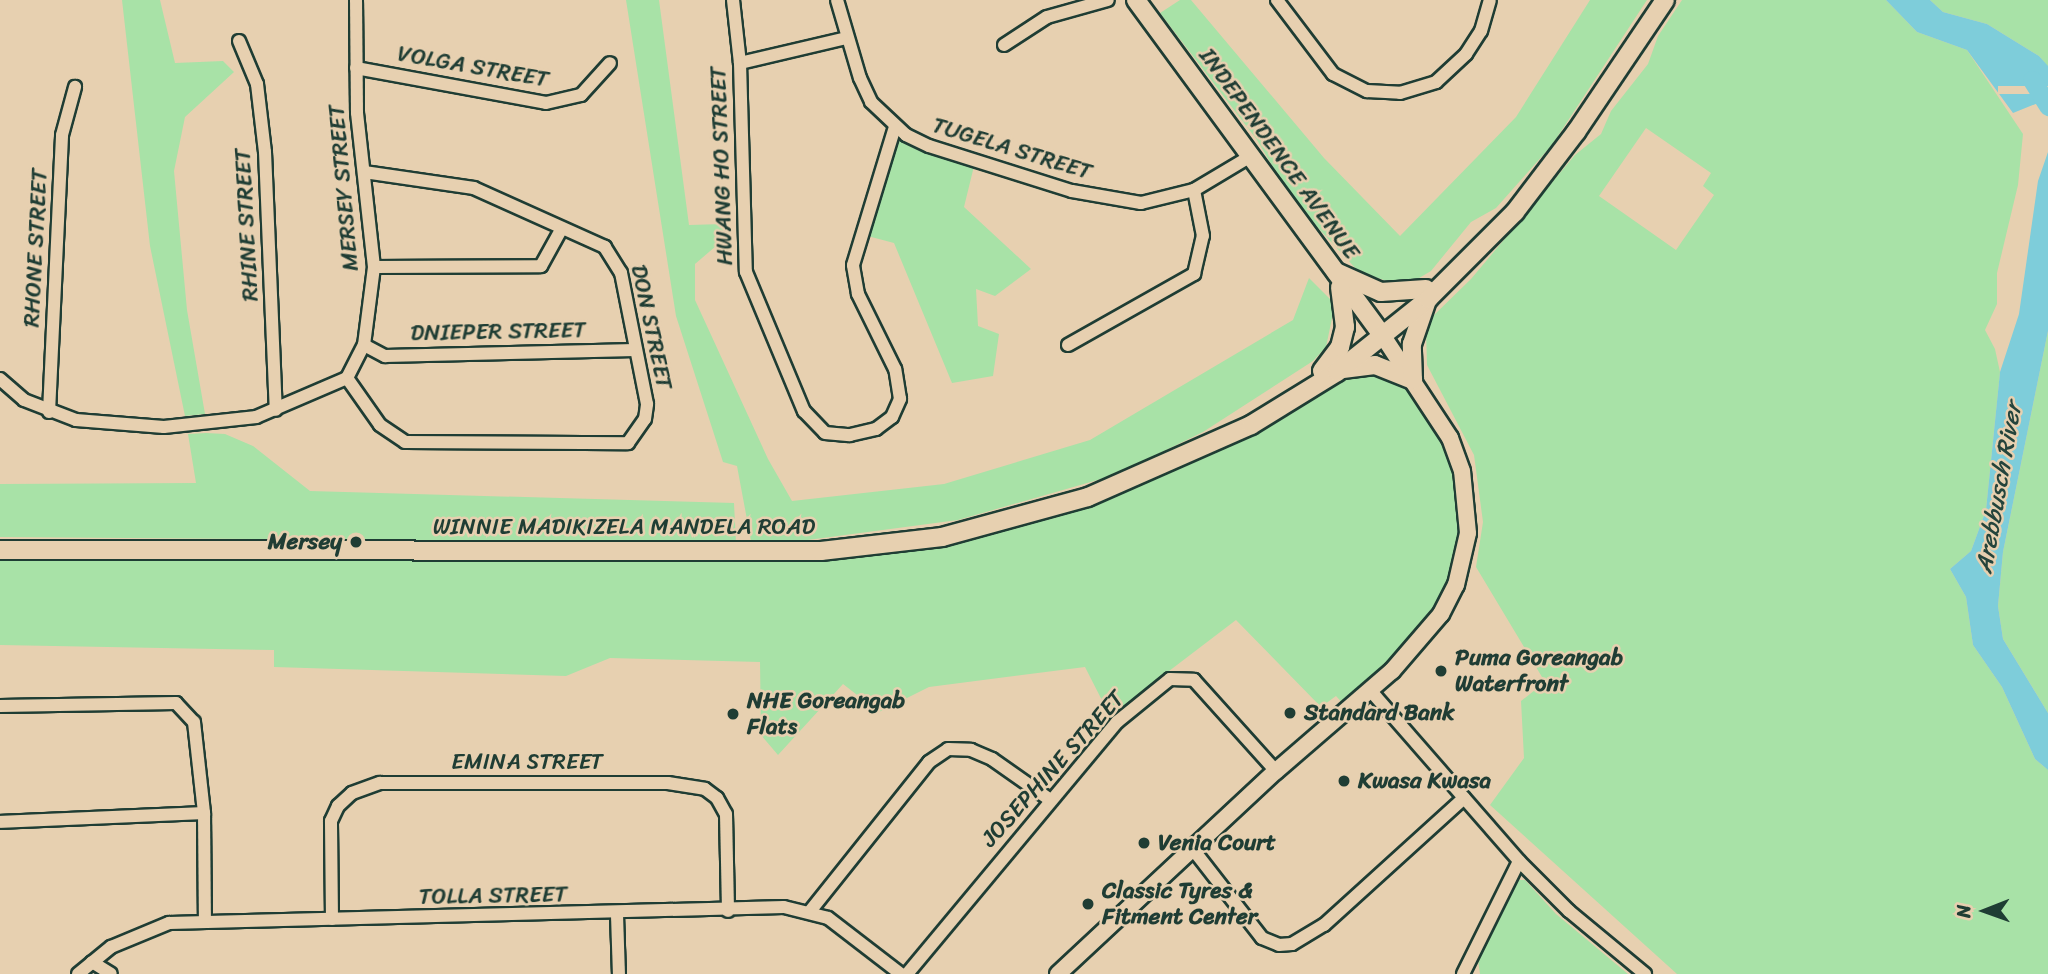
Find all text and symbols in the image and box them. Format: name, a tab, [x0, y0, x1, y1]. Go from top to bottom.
street label: VOLGA STREET	[395, 40, 551, 94]
street label: INDEPENDENCE AVENUE	[1193, 43, 1365, 265]
street label: HWANG HO STREET	[705, 65, 739, 267]
street label: MERSEY STREET	[323, 103, 365, 273]
street label: TUGELA STREET	[929, 112, 1095, 186]
street label: RHINE STREET	[229, 148, 265, 302]
street label: RHONE STREET	[18, 168, 54, 328]
street label: DON STREET	[624, 261, 678, 393]
street label: DNIEPER STREET	[410, 317, 586, 347]
water label: Arebbusch River	[1970, 400, 2028, 576]
street label: WINNIE MADIKIZELA MANDELA ROAD	[432, 513, 816, 541]
place label: Mersey	[268, 528, 342, 556]
marker: Mersey	[348, 534, 364, 550]
place label: Puma Goreangab Waterfront	[1455, 644, 1623, 698]
marker: Puma Goreangab Waterfront	[1433, 663, 1449, 679]
street label: JOSEPHINE STREET	[975, 684, 1131, 854]
place label: NHE Goreangab Flats	[747, 687, 905, 741]
place label: Standard Bank	[1304, 699, 1454, 727]
marker: Standard Bank	[1282, 705, 1298, 721]
marker: NHE Goreangab Flats	[725, 706, 741, 722]
street label: EMINA STREET	[450, 748, 604, 776]
place label: Kwasa Kwasa	[1358, 767, 1491, 795]
marker: Kwasa Kwasa	[1336, 773, 1352, 789]
place label: Venia Court	[1158, 829, 1276, 857]
marker: Venia Court	[1136, 835, 1152, 851]
north arrow	[1950, 876, 2020, 946]
place label: Classic Tyres & Fitment Center	[1102, 877, 1259, 931]
street label: TOLLA STREET	[418, 881, 568, 911]
marker: Classic Tyres & Fitment Center	[1080, 896, 1096, 912]
text: N	[1947, 905, 1980, 918]

